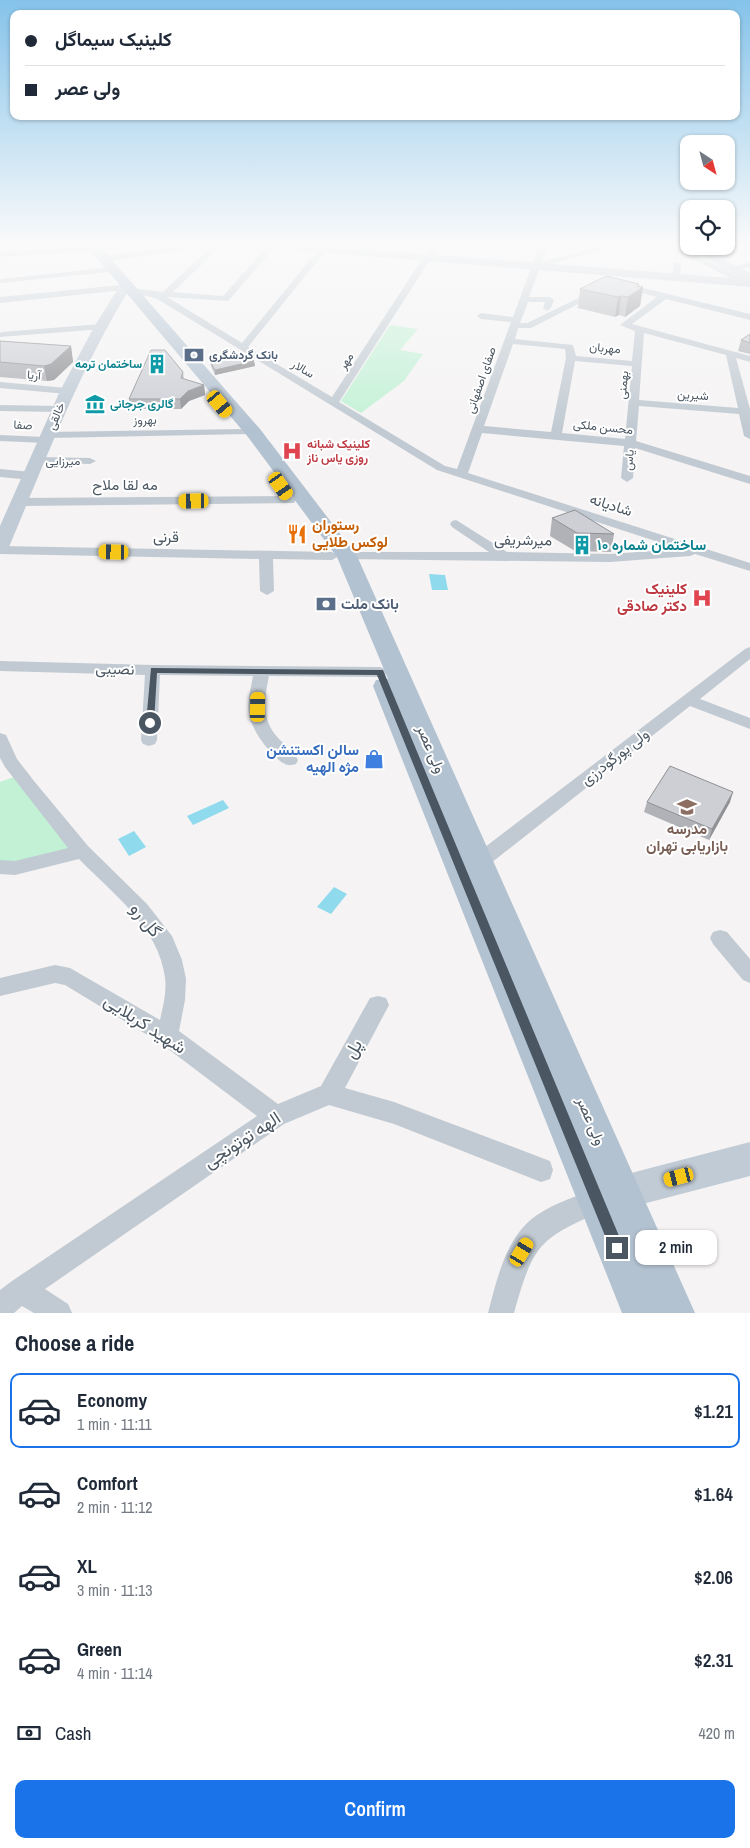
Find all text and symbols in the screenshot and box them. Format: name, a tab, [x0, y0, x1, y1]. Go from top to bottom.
text: کلینیک سیماگل	[55, 26, 172, 52]
text: ولی عصر	[55, 75, 120, 101]
north arrow	[680, 135, 735, 190]
map controls	[680, 135, 735, 255]
button: locate	[680, 200, 735, 255]
street label: مهربان	[589, 339, 621, 357]
bank icon: بانک گردشگری	[183, 344, 205, 366]
street label: صفای اصفهانی	[462, 345, 500, 415]
place label: بانک گردشگری	[209, 347, 278, 363]
street label: مهر	[334, 350, 357, 373]
building icon: ساختمان ترمه	[146, 353, 168, 375]
place label: ساختمان ترمه	[75, 356, 142, 372]
street label: سالار	[288, 356, 317, 382]
street label: آریا	[26, 366, 43, 384]
street label: بهمنی	[614, 370, 632, 400]
street label: شیرین	[677, 386, 709, 404]
car	[204, 388, 235, 420]
museum icon: گالری جرجانی	[84, 393, 106, 415]
place label: گالری جرجانی	[110, 396, 174, 412]
street label: خالقی	[43, 400, 69, 432]
street label: بهروز	[132, 412, 157, 428]
street label: محسن ملکی	[572, 416, 634, 438]
street label: صفا	[13, 417, 33, 433]
place label: کلینیک شبانه روزی یاس ناز	[306, 436, 371, 466]
hospital icon: کلینیک شبانه روزی یاس ناز	[281, 440, 303, 462]
street label: یاس	[620, 449, 638, 471]
street label: میرزایی	[46, 453, 80, 469]
car	[266, 469, 295, 503]
street label: مه لقا ملاح	[92, 474, 158, 496]
street label: شادیانه	[587, 488, 635, 521]
car	[178, 493, 209, 509]
place label: رستوران لوکس طلایی	[312, 514, 388, 552]
restaurant icon: رستوران لوکس طلایی	[286, 523, 308, 545]
street label: قرنی	[153, 526, 179, 547]
street label: میرشریفی	[494, 528, 552, 551]
building icon: ساختمان شماره ۱۰	[571, 534, 593, 556]
place label: ساختمان شماره ۱۰	[597, 534, 706, 555]
car	[98, 544, 129, 560]
place label: کلینیک دکتر صادقی	[617, 578, 687, 616]
hospital icon: کلینیک دکتر صادقی	[691, 587, 713, 609]
bank icon: بانک ملت	[315, 593, 337, 615]
place label: بانک ملت	[341, 593, 399, 614]
street label: نصیبی	[95, 657, 135, 680]
car	[250, 692, 265, 722]
route start	[139, 712, 161, 734]
street label: ولی عصر	[412, 720, 451, 776]
street label: ولی پورگودرزی	[576, 723, 653, 790]
place label: سالن اکستنشن مژه الهیه	[266, 739, 359, 777]
shop icon: سالن اکستنشن مژه الهیه	[363, 748, 385, 770]
school or university icon: مدرسه بازاریابی تهران	[676, 796, 698, 818]
place label: مدرسه بازاریابی تهران	[646, 818, 728, 856]
street label: گل رو	[125, 897, 168, 942]
street label: شهید کربلایی	[99, 988, 191, 1060]
street label: پل	[337, 1035, 368, 1063]
street label: ولی عصر	[572, 1092, 611, 1148]
street label: الهه توتونچی	[198, 1105, 285, 1174]
car	[662, 1166, 695, 1188]
callout: 2 min	[634, 1230, 717, 1266]
car	[507, 1235, 536, 1269]
text: 2 min	[659, 1236, 693, 1258]
route end	[606, 1237, 628, 1259]
text: Choose a ride	[15, 1328, 134, 1358]
text: Economy	[77, 1387, 147, 1413]
icon: car	[17, 1388, 62, 1433]
text: $1.21	[694, 1398, 733, 1424]
text: 1 min · 11:11	[77, 1413, 152, 1435]
text: Comfort	[77, 1470, 138, 1496]
icon: car	[17, 1471, 62, 1516]
text: $1.64	[694, 1481, 733, 1507]
text: 2 min · 11:12	[77, 1496, 153, 1518]
text: XL	[77, 1553, 97, 1579]
icon: car	[17, 1554, 62, 1599]
text: $2.06	[694, 1564, 733, 1590]
text: 3 min · 11:13	[77, 1579, 153, 1601]
text: Green	[77, 1636, 122, 1662]
icon: car	[17, 1637, 62, 1682]
text: $2.31	[694, 1647, 733, 1673]
text: 4 min · 11:14	[77, 1662, 153, 1684]
icon: cash	[15, 1719, 43, 1747]
text: Cash	[55, 1720, 91, 1746]
text: 420 m	[699, 1722, 735, 1744]
button: Confirm	[15, 1780, 735, 1838]

